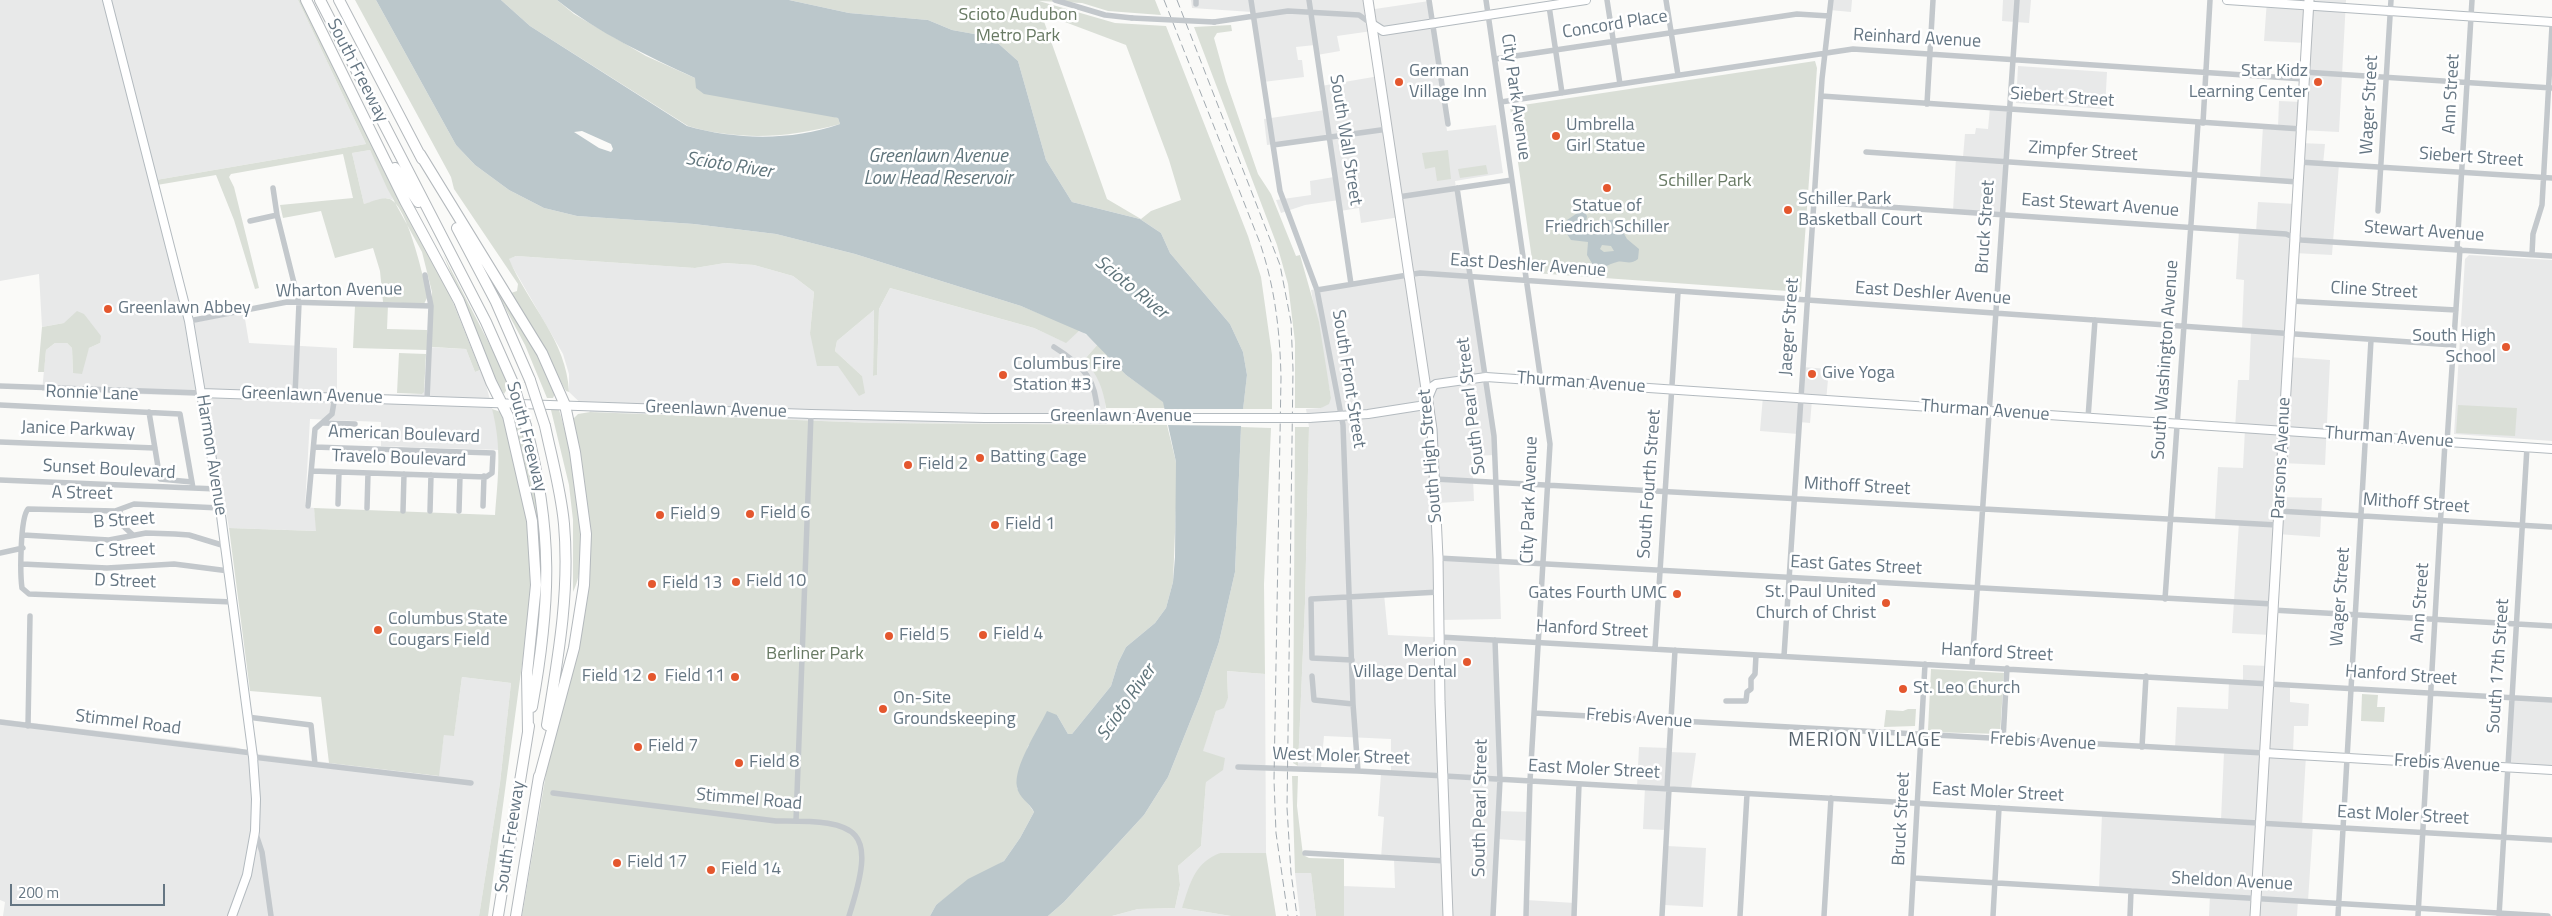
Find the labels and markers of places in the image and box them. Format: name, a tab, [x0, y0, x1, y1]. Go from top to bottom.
place label: German Village Inn	[1409, 61, 1487, 104]
place label: Star Kidz Learning Center	[2189, 61, 2308, 104]
marker: German Village Inn	[1393, 76, 1405, 88]
marker: Star Kidz Learning Center	[2312, 76, 2324, 88]
place label: Umbrella Girl Statue	[1566, 115, 1645, 158]
marker: Umbrella Girl Statue	[1550, 130, 1562, 142]
marker: Statue of Friedrich Schiller	[1601, 182, 1613, 194]
place label: Schiller Park Basketball Court	[1798, 189, 1922, 232]
place label: Statue of Friedrich Schiller	[1545, 196, 1669, 238]
marker: Schiller Park Basketball Court	[1782, 204, 1794, 216]
place label: Greenlawn Abbey	[118, 298, 251, 320]
marker: Greenlawn Abbey	[102, 303, 114, 315]
place label: South High School	[2412, 326, 2496, 368]
marker: South High School	[2500, 341, 2512, 353]
place label: Columbus Fire Station #3	[1013, 354, 1121, 396]
place label: Give Yoga	[1822, 363, 1895, 385]
marker: Give Yoga	[1806, 368, 1818, 380]
marker: Columbus Fire Station #3	[997, 369, 1009, 381]
place label: Batting Cage	[990, 447, 1087, 469]
marker: Batting Cage	[974, 452, 986, 464]
place label: Field 2	[918, 454, 968, 476]
marker: Field 2	[902, 459, 914, 471]
place label: Field 6	[760, 503, 810, 525]
place label: Field 9	[670, 504, 720, 526]
marker: Field 6	[744, 508, 756, 520]
marker: Field 9	[654, 509, 666, 521]
place label: Field 1	[1005, 514, 1055, 536]
marker: Field 1	[989, 519, 1001, 531]
place label: Field 10	[746, 571, 806, 593]
place label: Field 13	[662, 573, 722, 595]
marker: Field 10	[730, 576, 742, 588]
marker: Field 13	[646, 578, 658, 590]
place label: St. Paul United Church of Christ	[1756, 582, 1876, 624]
place label: Gates Fourth UMC	[1528, 583, 1667, 605]
marker: Gates Fourth UMC	[1671, 588, 1683, 600]
marker: St. Paul United Church of Christ	[1880, 597, 1892, 609]
place label: Columbus State Cougars Field	[388, 609, 508, 652]
marker: Columbus State Cougars Field	[372, 624, 384, 636]
place label: Field 4	[993, 624, 1043, 646]
place label: Field 5	[899, 625, 949, 647]
marker: Field 4	[977, 629, 989, 641]
marker: Field 5	[883, 630, 895, 642]
place label: Merion Village Dental	[1353, 641, 1457, 684]
marker: Merion Village Dental	[1461, 656, 1473, 668]
place label: Field 12	[582, 666, 642, 688]
place label: Field 11	[665, 666, 725, 688]
marker: Field 12	[646, 671, 658, 683]
marker: Field 11	[729, 671, 741, 683]
place label: St. Leo Church	[1913, 678, 2020, 700]
marker: St. Leo Church	[1897, 683, 1909, 695]
place label: On-Site Groundskeeping	[893, 688, 1016, 731]
marker: On-Site Groundskeeping	[877, 703, 889, 715]
place label: Field 7	[648, 736, 698, 758]
marker: Field 7	[632, 741, 644, 753]
place label: Field 8	[749, 752, 799, 774]
marker: Field 8	[733, 757, 745, 769]
place label: Field 17	[627, 852, 687, 874]
marker: Field 17	[611, 857, 623, 869]
place label: Field 14	[721, 859, 781, 881]
marker: Field 14	[705, 864, 717, 876]

